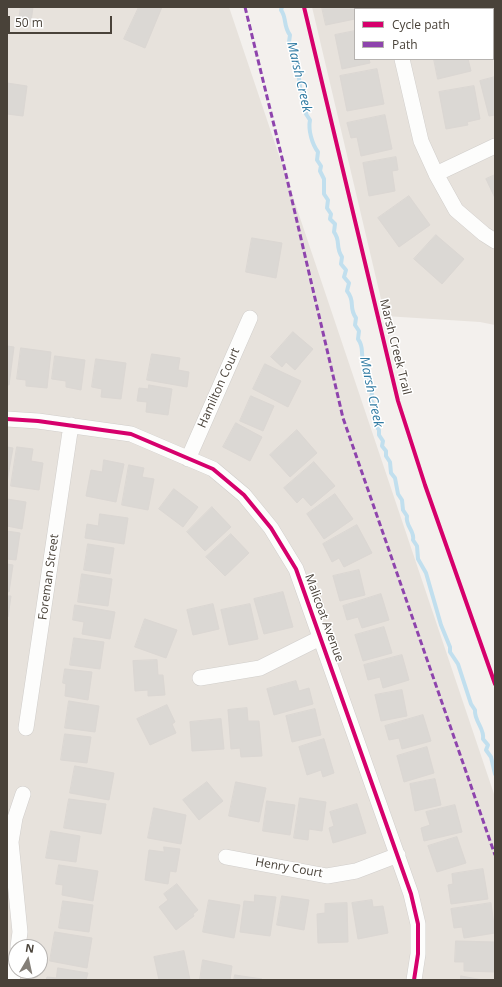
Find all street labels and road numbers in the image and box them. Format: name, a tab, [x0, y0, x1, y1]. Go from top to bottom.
street label: Marsh Creek Trail	[376, 298, 414, 396]
street label: Hamilton Court	[195, 346, 243, 430]
street label: Foreman Street	[36, 533, 62, 621]
street label: Malicoat Avenue	[301, 572, 347, 664]
street label: Henry Court	[254, 855, 324, 881]

